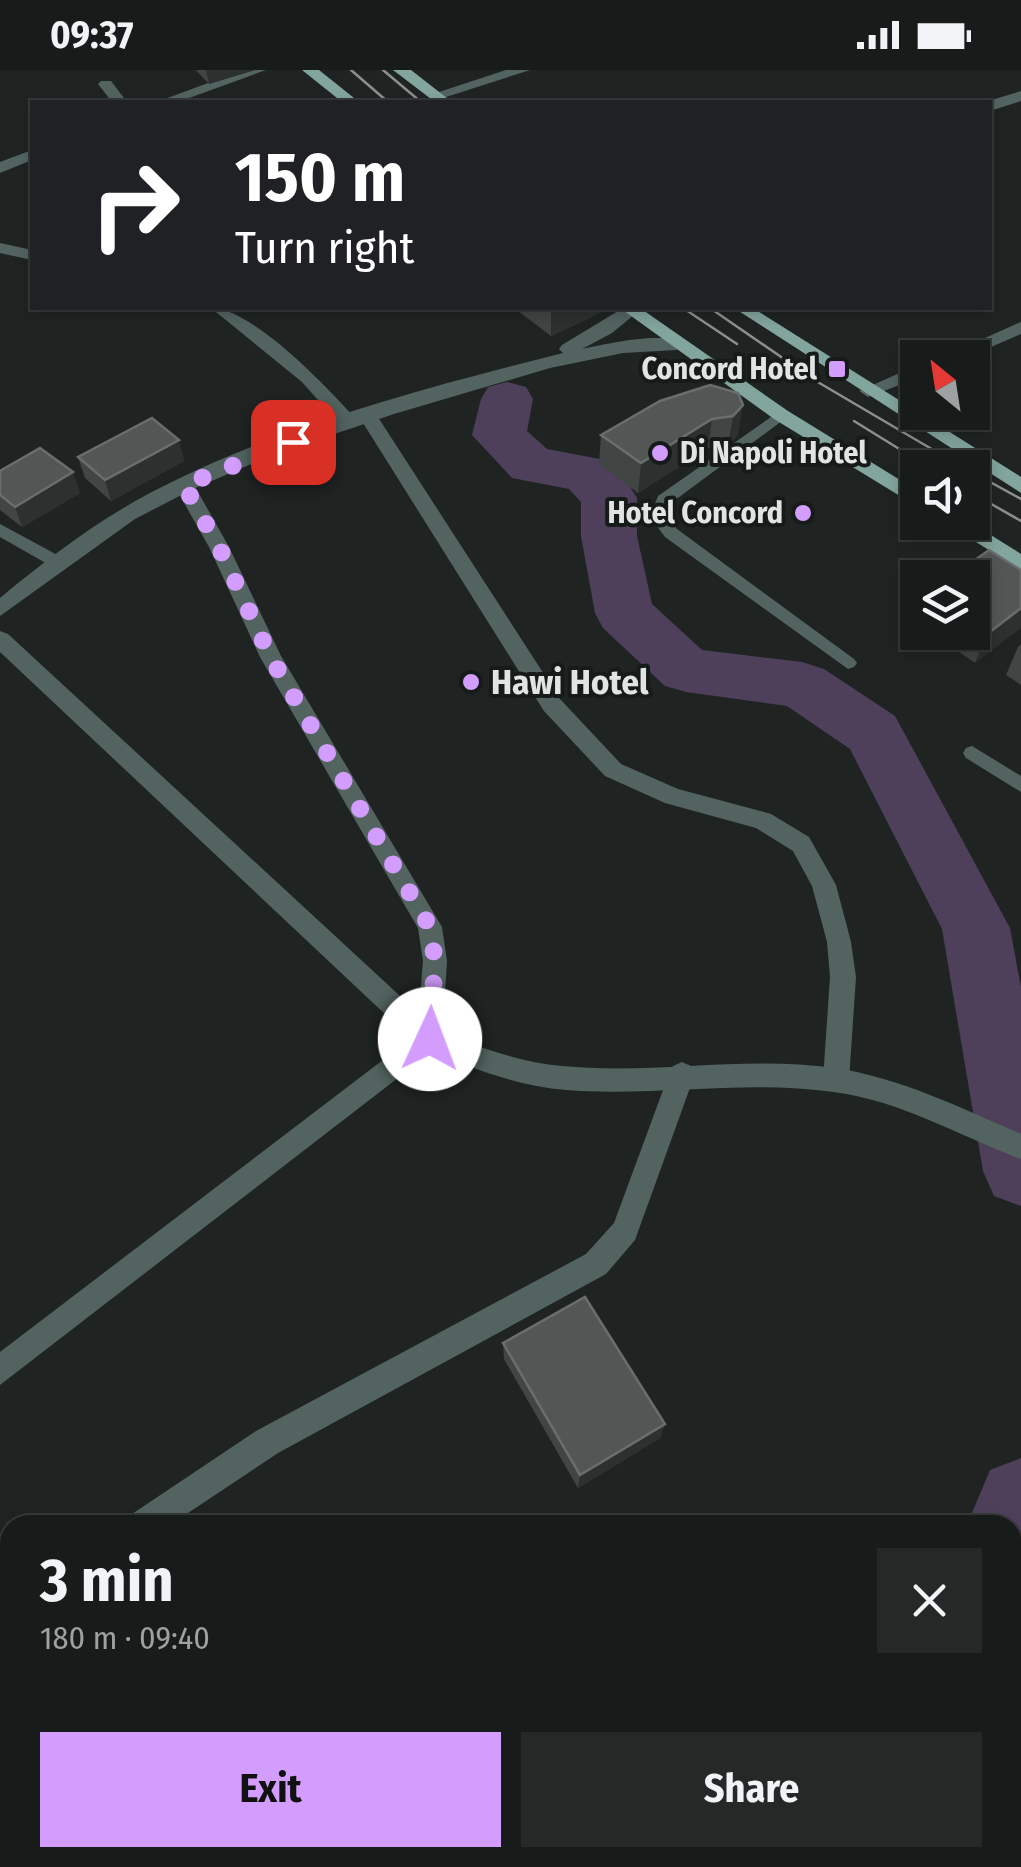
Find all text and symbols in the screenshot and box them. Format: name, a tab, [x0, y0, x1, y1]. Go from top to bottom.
text: 09:37	[50, 12, 133, 58]
text: 150 m	[235, 136, 405, 220]
icon: right	[70, 140, 200, 270]
text: Turn right	[235, 221, 414, 275]
north arrow	[900, 340, 990, 430]
map controls	[900, 340, 990, 650]
place label: Concord Hotel	[641, 351, 818, 387]
marker: Concord Hotel	[826, 358, 848, 380]
pin	[251, 400, 336, 485]
icon: arrive	[266, 415, 321, 470]
place label: Di Napoli Hotel	[680, 435, 868, 471]
marker: Di Napoli Hotel	[649, 442, 671, 464]
button: sound	[900, 450, 990, 540]
place label: Hotel Concord	[607, 495, 783, 531]
marker: Hotel Concord	[792, 502, 814, 524]
button: layers	[900, 560, 990, 650]
place label: Hawi Hotel	[491, 661, 649, 703]
marker: Hawi Hotel	[460, 671, 482, 693]
position arrow	[378, 987, 482, 1091]
text: 3 min	[40, 1545, 174, 1617]
button: close	[877, 1548, 982, 1653]
text: 180 m · 09:40	[40, 1619, 210, 1657]
button: Exit	[40, 1732, 501, 1847]
button: Share	[521, 1732, 982, 1847]

